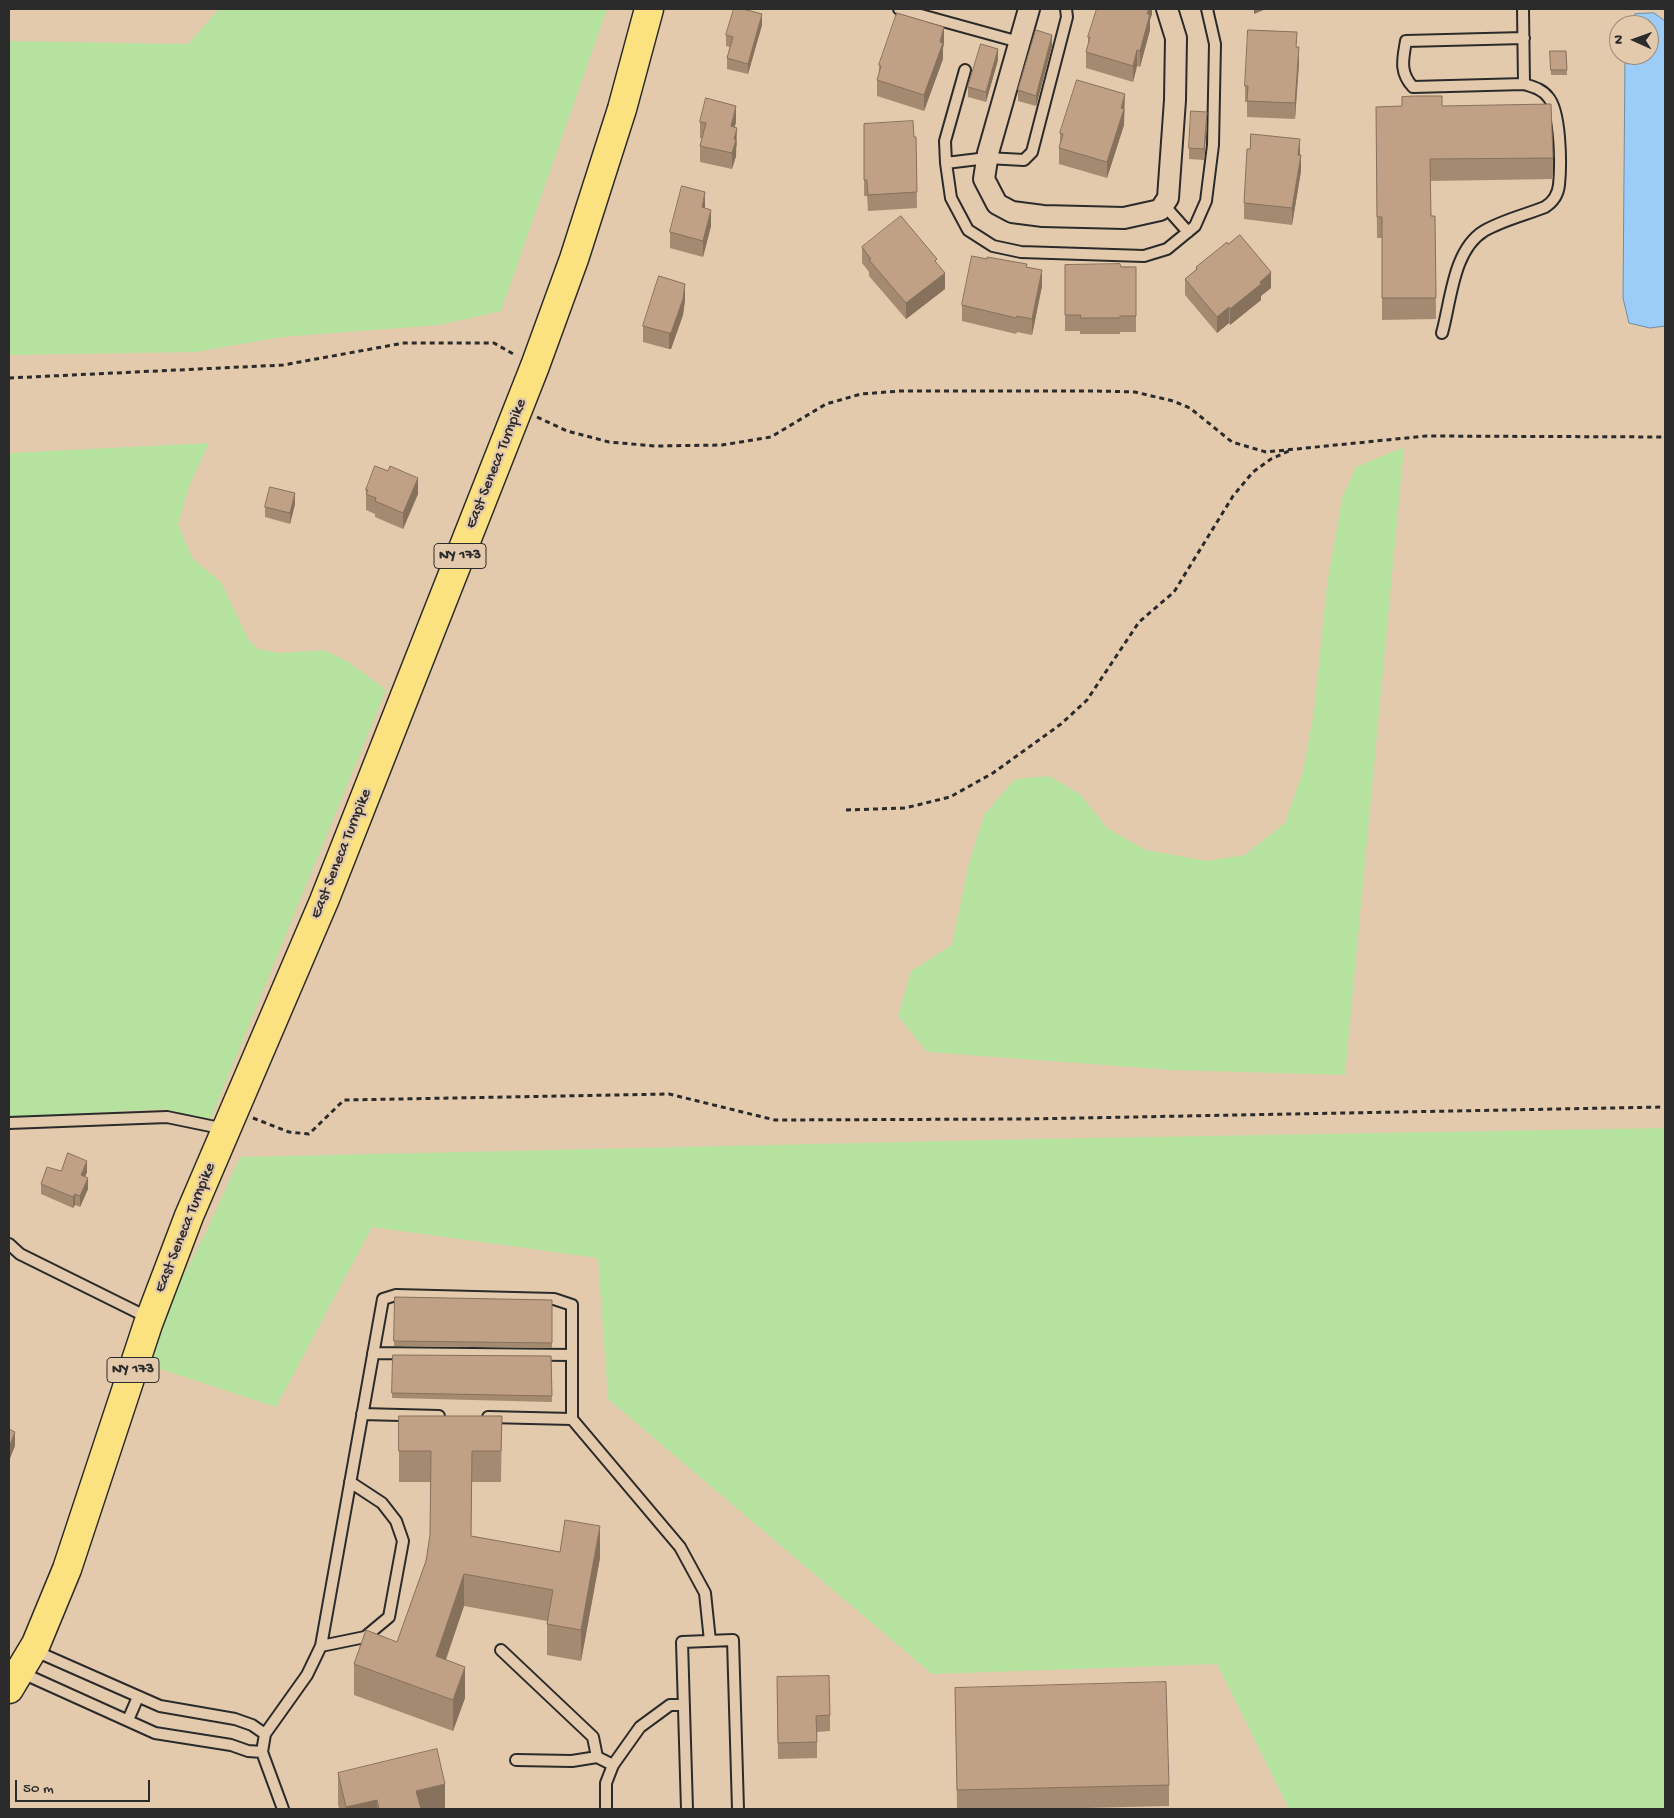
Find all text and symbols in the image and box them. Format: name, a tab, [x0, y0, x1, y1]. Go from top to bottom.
north arrow	[1609, 15, 1659, 65]
text: N	[1611, 35, 1628, 44]
street label: East Seneca Turnpike	[462, 396, 532, 532]
road number: NY 173	[434, 544, 486, 568]
street label: East Seneca Turnpike	[307, 786, 377, 922]
street label: East Seneca Turnpike	[151, 1160, 221, 1296]
road number: NY 173	[107, 1358, 159, 1382]
scale bar	[18, 1770, 152, 1802]
text: 50 m	[23, 1780, 54, 1798]

